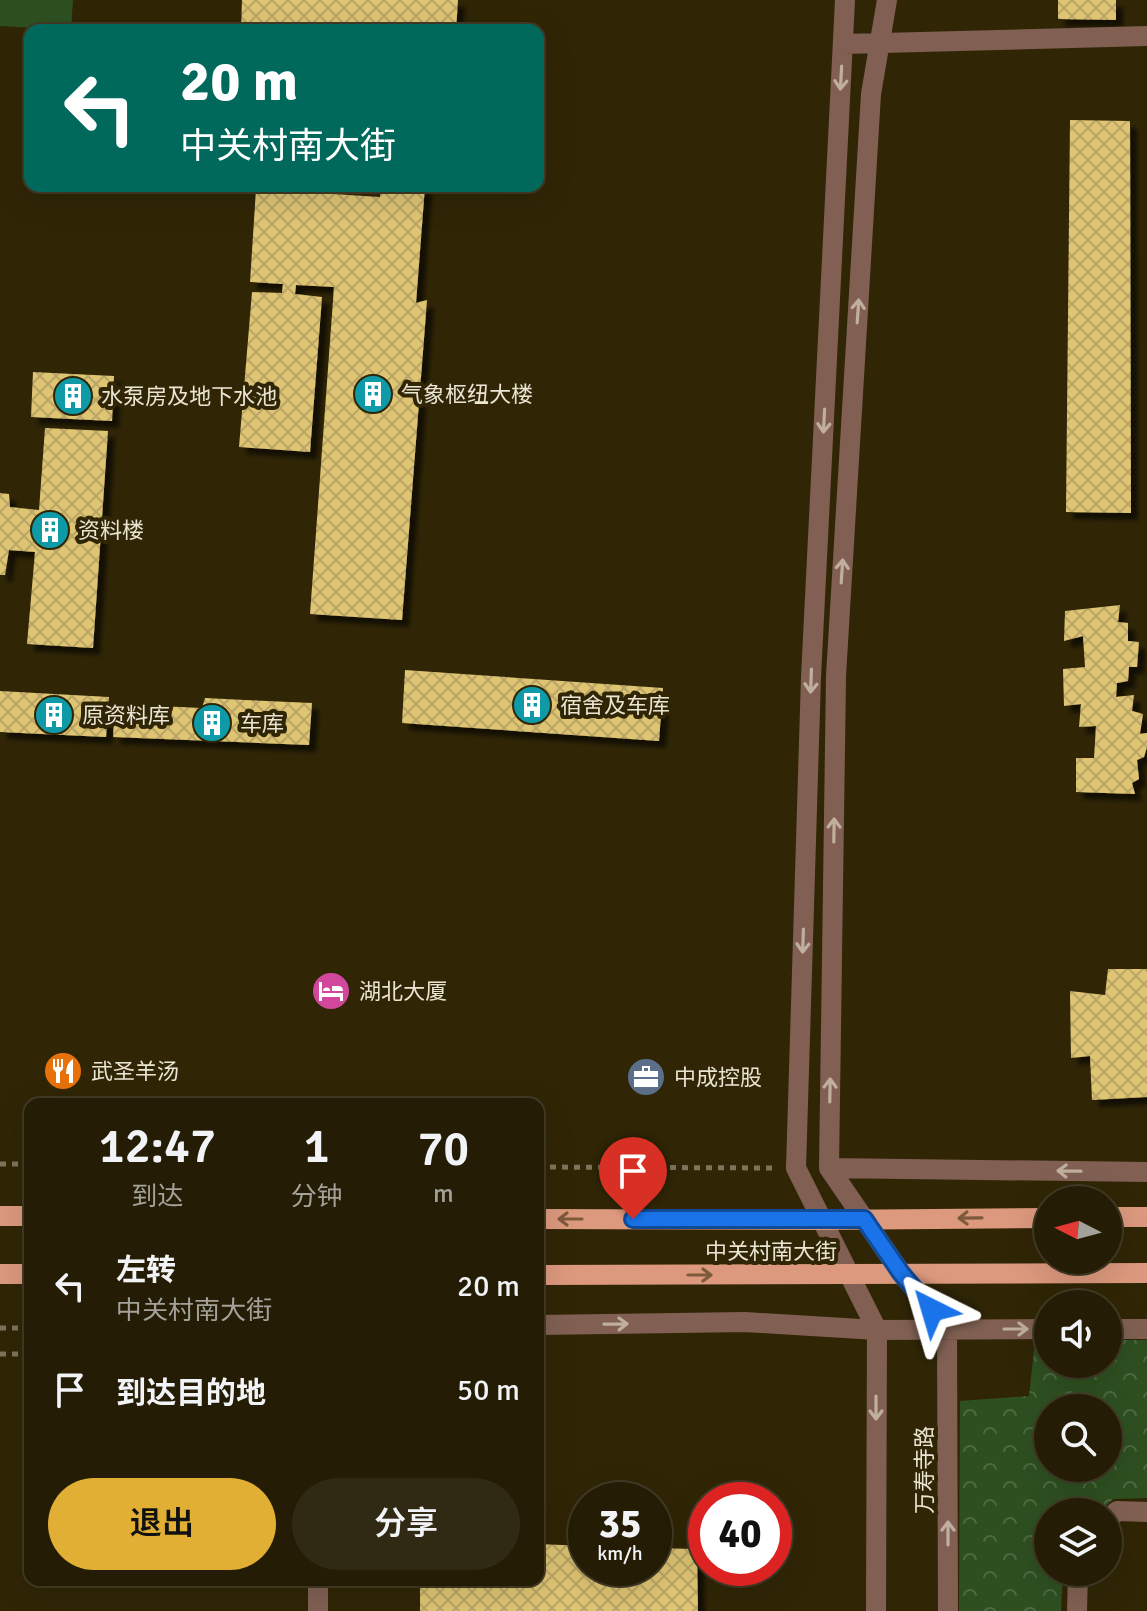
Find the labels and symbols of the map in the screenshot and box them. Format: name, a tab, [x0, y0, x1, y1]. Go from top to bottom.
one-way arrow	[833, 64, 848, 91]
one-way arrow	[851, 298, 866, 325]
building icon: 气象枢纽大楼	[352, 373, 394, 415]
building icon: 水泵房及地下水池	[52, 375, 94, 417]
place label: 气象枢纽大楼	[401, 381, 533, 408]
place label: 水泵房及地下水池	[101, 383, 277, 410]
one-way arrow	[816, 407, 831, 434]
building icon: 资料楼	[29, 509, 71, 551]
place label: 资料楼	[78, 517, 144, 544]
one-way arrow	[835, 558, 850, 585]
one-way arrow	[804, 667, 819, 694]
building icon: 宿舍及车库	[511, 684, 553, 726]
place label: 宿舍及车库	[560, 692, 670, 719]
building icon: 原资料库	[33, 694, 75, 736]
place label: 原资料库	[82, 702, 170, 729]
building icon: 车库	[191, 702, 233, 744]
place label: 车库	[240, 710, 284, 737]
one-way arrow	[826, 817, 841, 844]
one-way arrow	[795, 927, 811, 954]
hotel icon: 湖北大厦	[310, 970, 352, 1012]
place label: 湖北大厦	[359, 978, 447, 1005]
restaurant icon: 武圣羊汤	[42, 1050, 84, 1092]
office icon: 中成控股	[625, 1056, 667, 1098]
place label: 武圣羊汤	[91, 1058, 179, 1085]
place label: 中成控股	[674, 1064, 762, 1091]
one-way arrow	[822, 1077, 838, 1104]
pin	[599, 1137, 667, 1219]
one-way arrow	[1056, 1163, 1083, 1179]
north arrow	[1034, 1186, 1122, 1274]
one-way arrow	[557, 1211, 584, 1227]
one-way arrow	[957, 1211, 984, 1226]
street label: 中关村南大街	[705, 1238, 837, 1265]
one-way arrow	[686, 1267, 713, 1283]
position arrow	[890, 1268, 974, 1352]
one-way arrow	[602, 1316, 629, 1332]
one-way arrow	[1002, 1321, 1029, 1337]
one-way arrow	[868, 1394, 884, 1421]
street label: 万寿寺路	[911, 1426, 938, 1514]
speed limit sign: 40	[688, 1482, 792, 1586]
one-way arrow	[940, 1520, 956, 1547]

